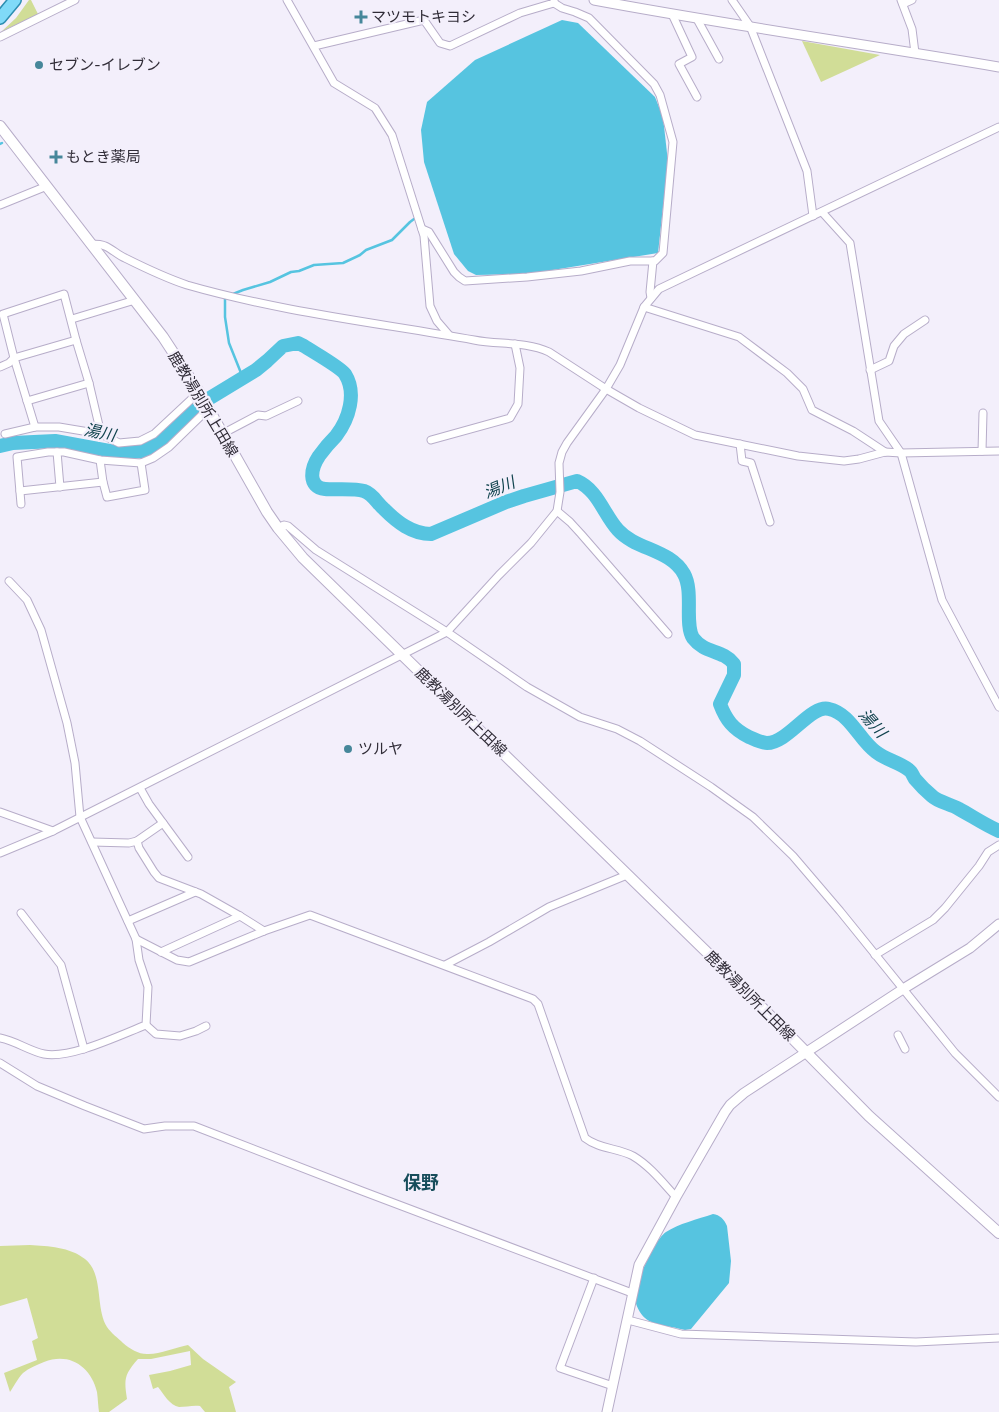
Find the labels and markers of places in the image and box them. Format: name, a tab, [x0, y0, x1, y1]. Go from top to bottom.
place label: マツモトキヨシ	[371, 7, 476, 26]
marker: マツモトキヨシ	[355, 11, 367, 23]
place label: セブン-イレブン	[49, 55, 161, 74]
marker: セブン-イレブン	[33, 59, 45, 71]
place label: もとき薬局	[66, 147, 141, 166]
marker: もとき薬局	[50, 151, 62, 163]
place label: ツルヤ	[358, 739, 403, 758]
marker: ツルヤ	[342, 743, 354, 755]

